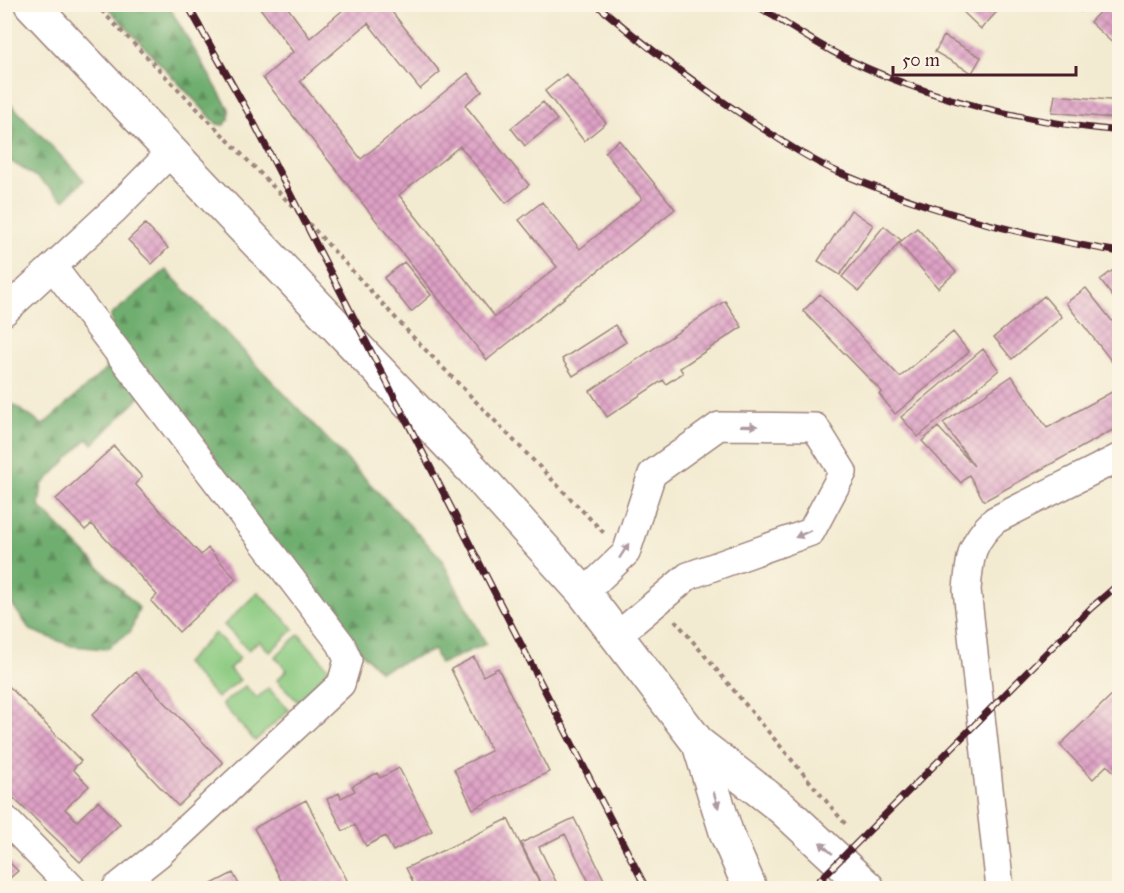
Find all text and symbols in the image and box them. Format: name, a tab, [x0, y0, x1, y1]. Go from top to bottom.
scale bar	[893, 39, 1076, 77]
text: 50 m	[902, 49, 940, 71]
one-way arrow	[739, 421, 758, 431]
one-way arrow	[794, 528, 812, 538]
one-way arrow	[618, 543, 629, 560]
one-way arrow	[712, 791, 721, 809]
one-way arrow	[819, 842, 834, 855]

